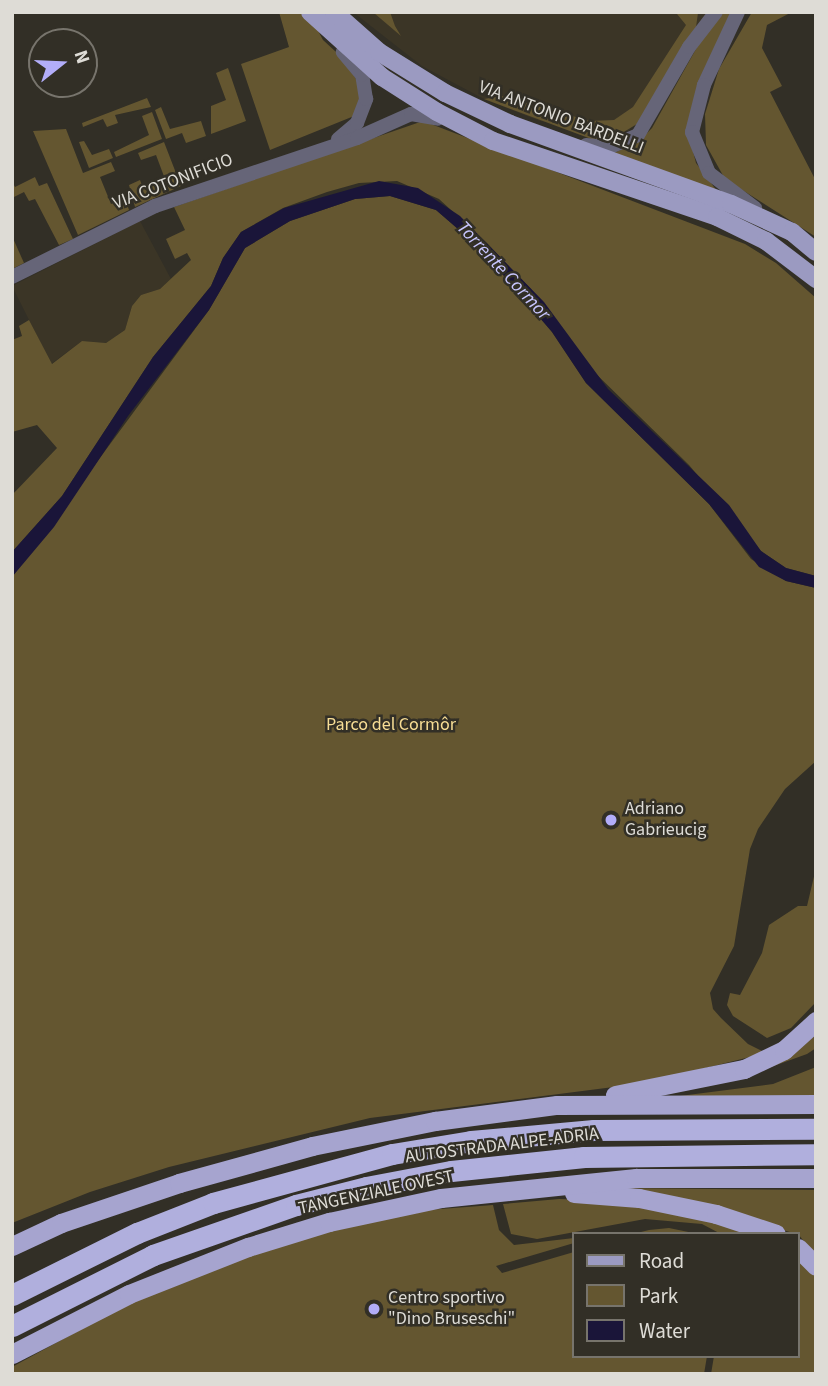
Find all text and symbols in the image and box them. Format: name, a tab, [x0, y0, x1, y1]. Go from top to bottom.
north arrow	[28, 28, 98, 98]
text: N	[67, 47, 96, 67]
street label: VIA ANTONIO BARDELLI	[475, 77, 647, 159]
street label: VIA COTONIFICIO	[110, 149, 236, 215]
water label: Torrente Cormor	[451, 217, 555, 325]
park label: Parco del Cormôr	[326, 714, 456, 736]
place label: Adriano Gabrieucig	[625, 799, 706, 842]
marker: Adriano Gabrieucig	[603, 812, 619, 828]
street label: AUTOSTRADA ALPE-ADRIA	[404, 1123, 600, 1169]
street label: TANGENZIALE OVEST	[296, 1166, 456, 1220]
legend	[572, 1232, 800, 1358]
text: Road	[639, 1246, 684, 1276]
text: Park	[639, 1281, 678, 1311]
place label: Centro sportivo "Dino Bruseschi"	[388, 1288, 515, 1330]
marker: Centro sportivo "Dino Bruseschi"	[366, 1301, 382, 1317]
text: Water	[639, 1316, 690, 1346]

